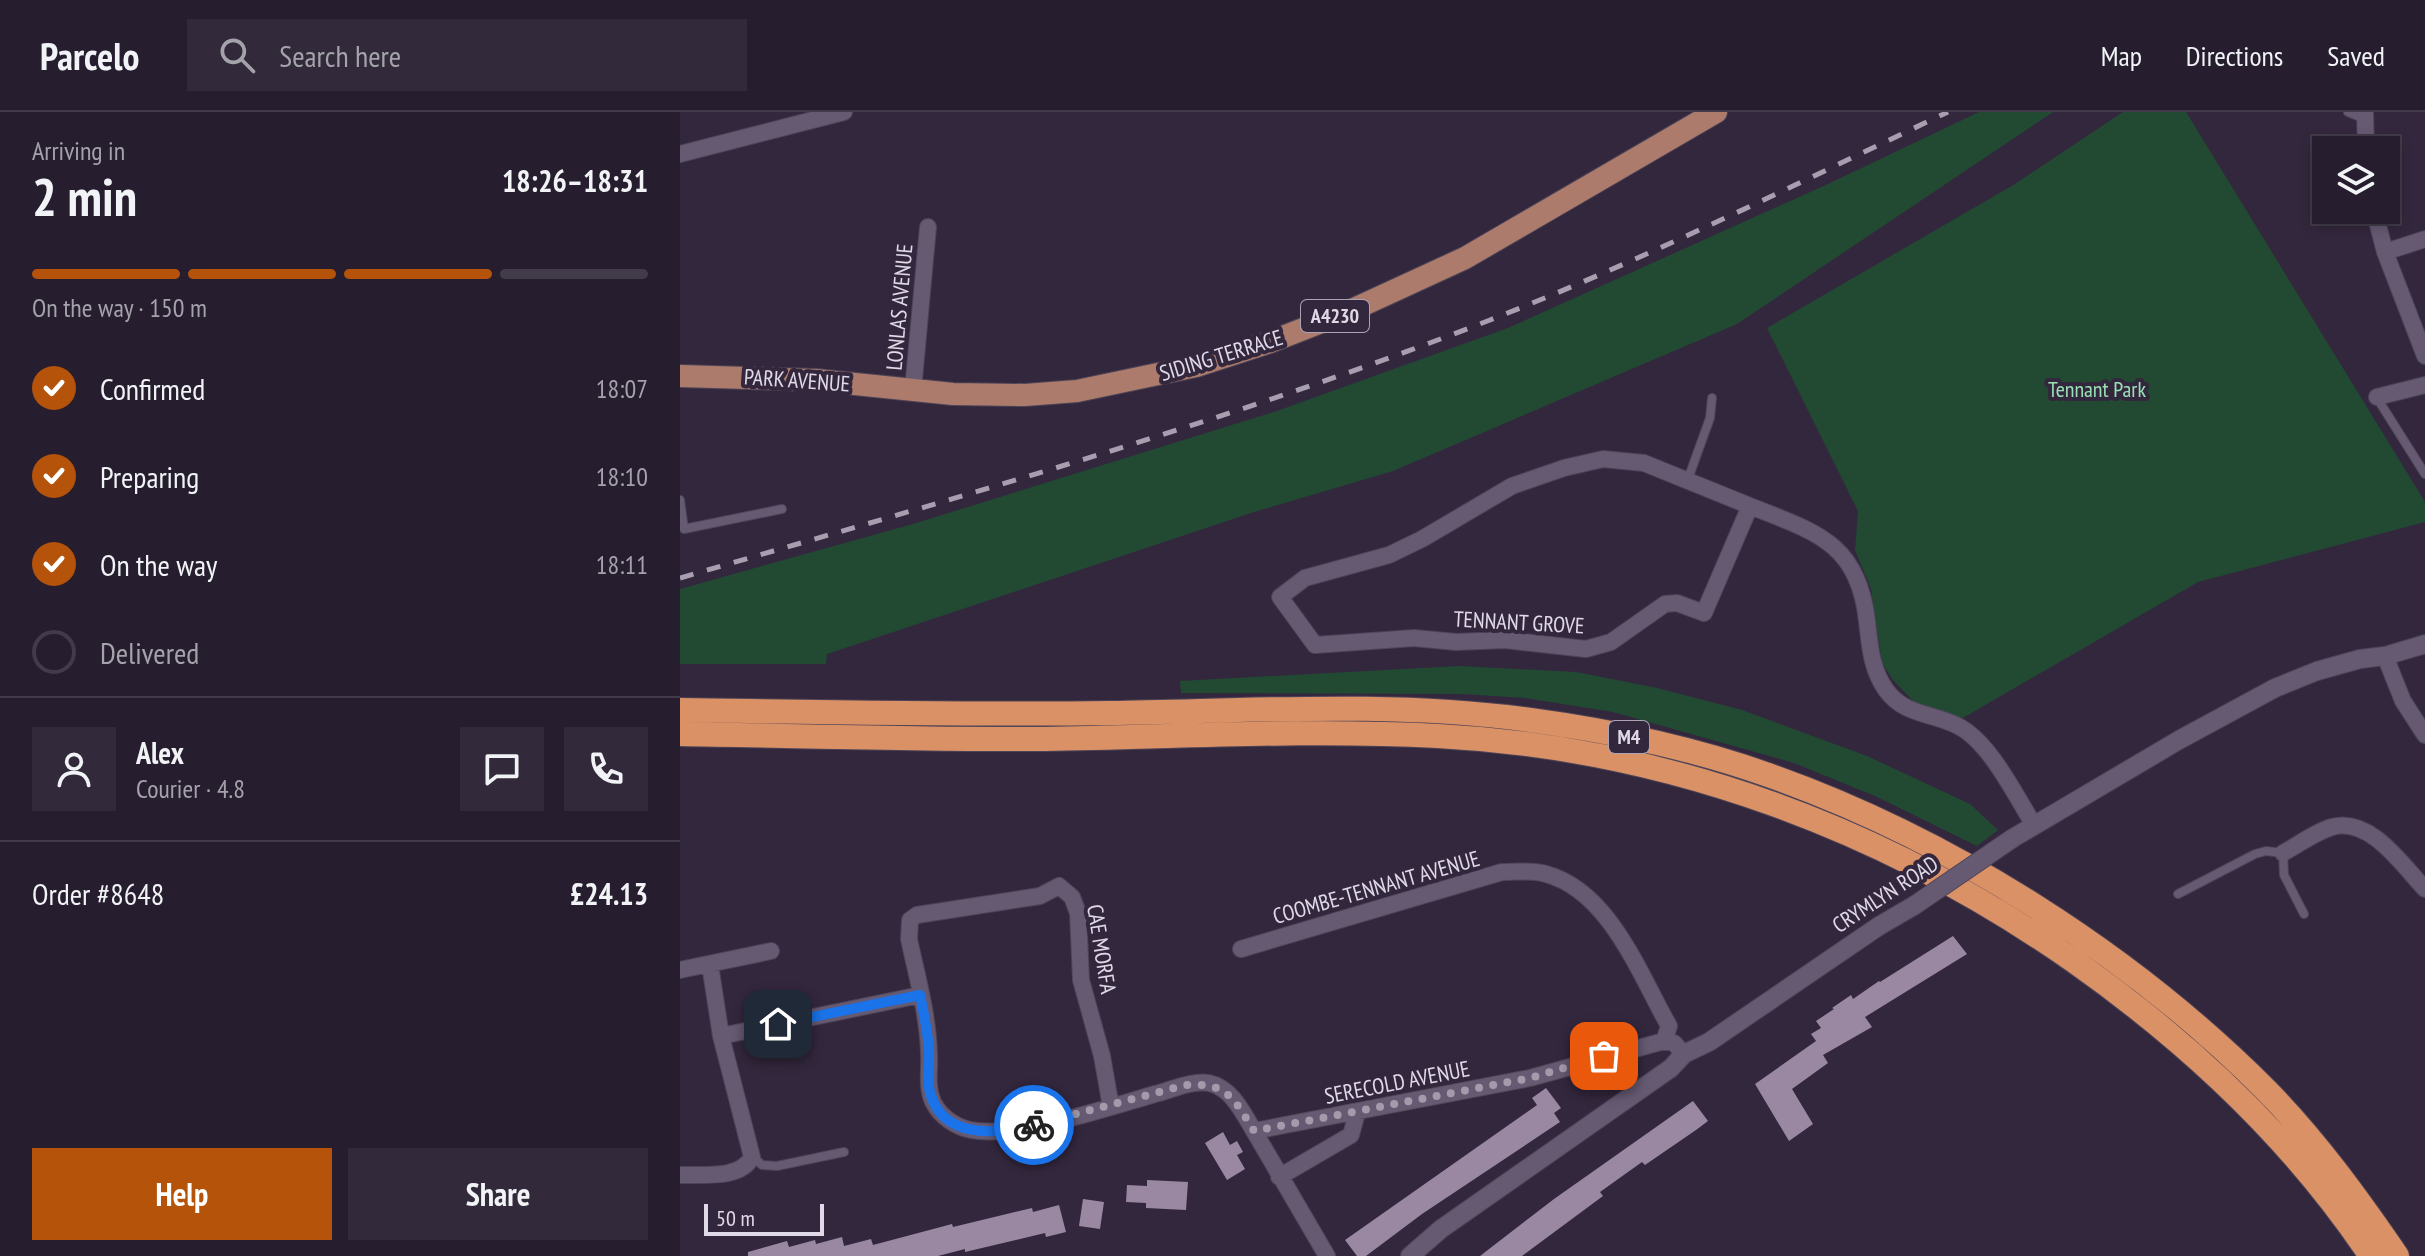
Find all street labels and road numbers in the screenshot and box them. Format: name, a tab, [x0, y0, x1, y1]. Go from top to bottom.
street label: LONLAS AVENUE	[880, 243, 918, 371]
road number: A4230	[1301, 300, 1369, 332]
street label: SIDING TERRACE	[1156, 323, 1286, 387]
street label: PARK AVENUE	[743, 362, 851, 398]
street label: TENNANT GROVE	[1453, 605, 1585, 639]
road number: M4	[1609, 721, 1649, 753]
street label: COOMBE-TENNANT AVENUE	[1269, 844, 1483, 930]
street label: CRYMLYN ROAD	[1827, 849, 1943, 939]
street label: CAE MORFA	[1081, 902, 1123, 996]
street label: SERECOLD AVENUE	[1322, 1054, 1472, 1110]

